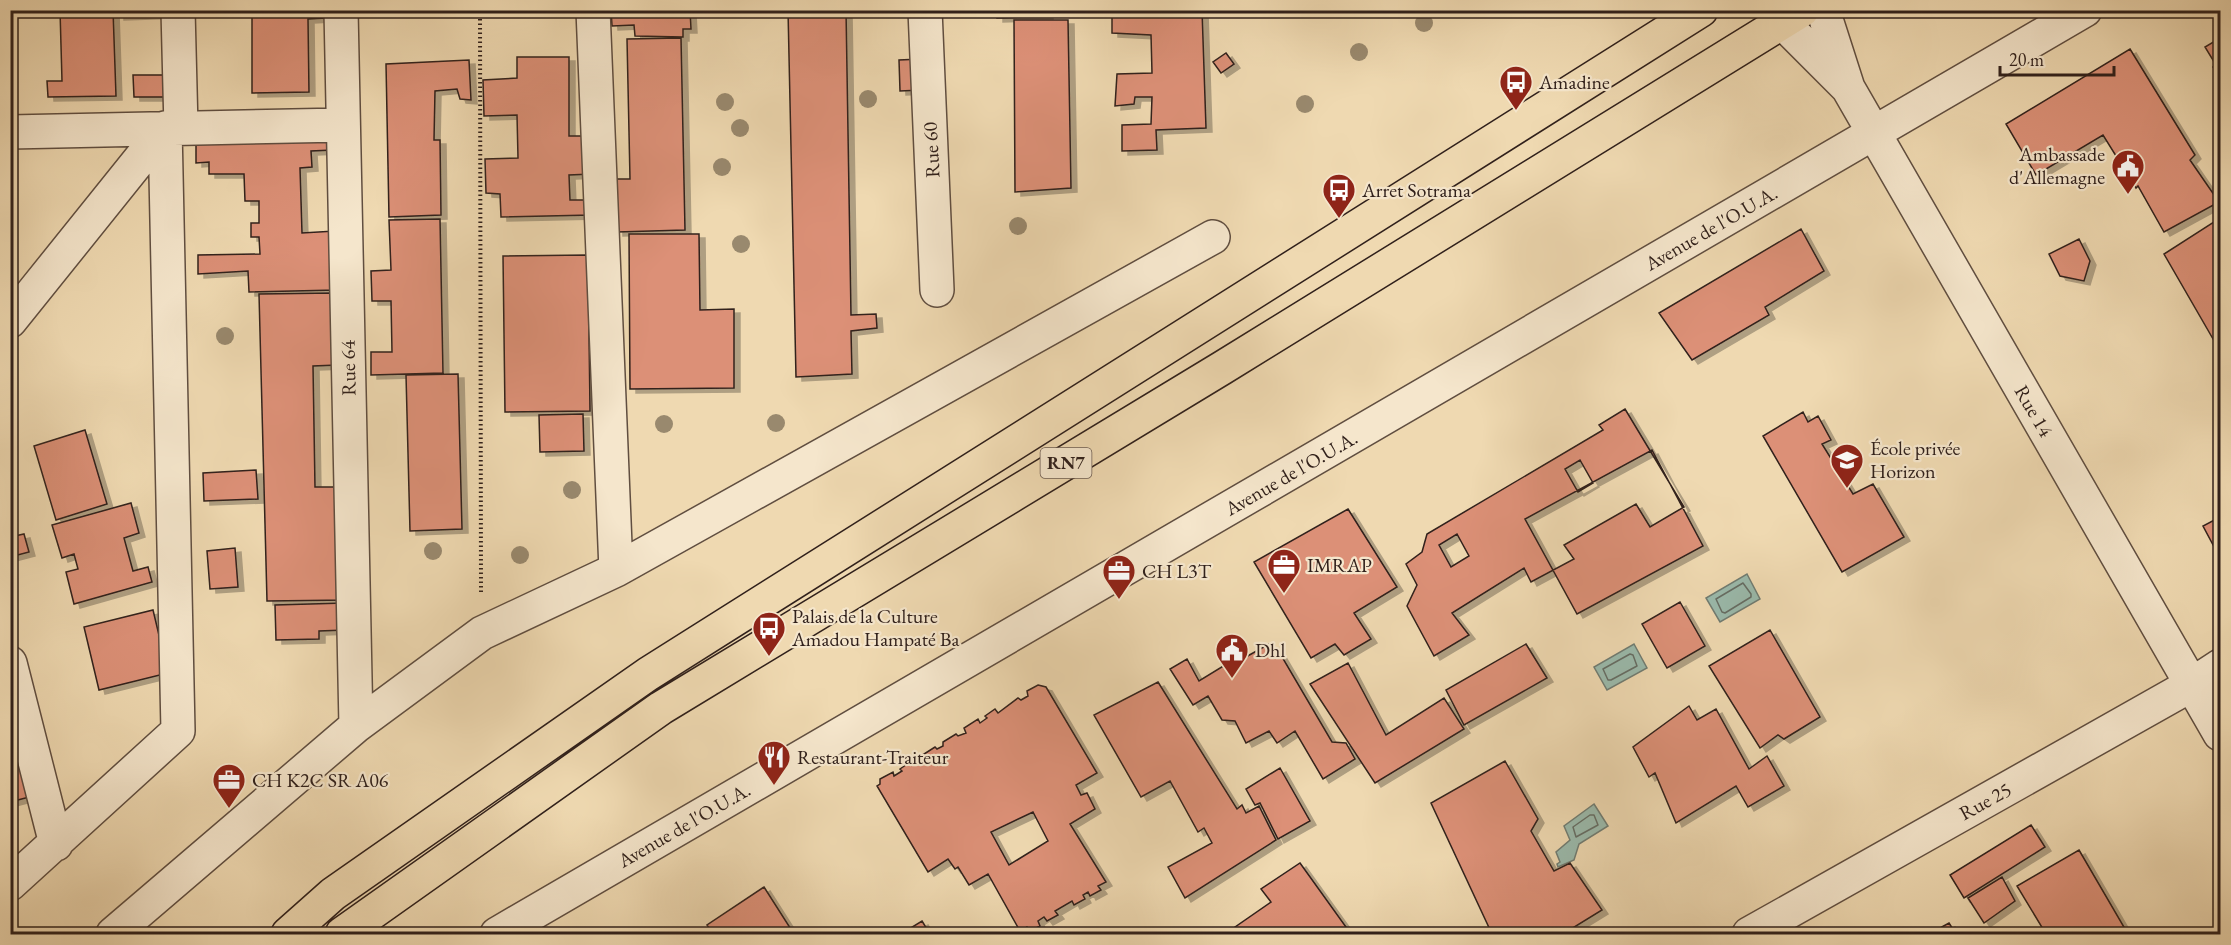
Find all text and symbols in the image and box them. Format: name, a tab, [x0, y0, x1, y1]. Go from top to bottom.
scale bar	[2000, 39, 2114, 77]
text: 20 m	[2009, 48, 2044, 71]
bus stop icon: Amadine	[1498, 64, 1534, 111]
place label: Amadine	[1538, 69, 1610, 95]
street label: Rue 60	[917, 121, 945, 179]
place label: Ambassade d'Allemagne	[2009, 141, 2105, 190]
public building icon: Ambassade d'Allemagne	[2110, 148, 2146, 195]
bus stop icon: Arret Sotrama	[1321, 172, 1357, 219]
place label: Arret Sotrama	[1361, 177, 1471, 203]
street label: Avenue de l'O.U.A.	[1639, 179, 1782, 277]
street label: Rue 64	[335, 339, 361, 396]
street label: Rue 14	[2009, 380, 2059, 442]
street label: Avenue de l'O.U.A.	[1219, 424, 1362, 522]
place label: École privée Horizon	[1870, 435, 1961, 484]
school or university icon: École privée Horizon	[1829, 442, 1865, 489]
road number: RN7	[1040, 448, 1092, 478]
office icon: IMRAP	[1266, 547, 1302, 594]
place label: IMRAP	[1307, 552, 1372, 578]
office icon: CH L3T	[1101, 553, 1137, 600]
place label: CH L3T	[1142, 558, 1212, 584]
place label: Palais de la Culture Amadou Hampaté Ba	[791, 603, 959, 652]
bus stop icon: Palais de la Culture Amadou Hampaté Ba	[751, 610, 787, 657]
public building icon: Dhl	[1214, 632, 1250, 679]
place label: Dhl	[1255, 637, 1285, 663]
restaurant icon: Restaurant-Traiteur	[756, 739, 792, 786]
place label: Restaurant-Traiteur	[797, 744, 949, 770]
office icon: CH K2C SR A06	[211, 762, 247, 809]
place label: CH K2C SR A06	[252, 767, 389, 793]
street label: Avenue de l'O.U.A.	[612, 776, 755, 874]
street label: Rue 25	[1954, 776, 2016, 826]

